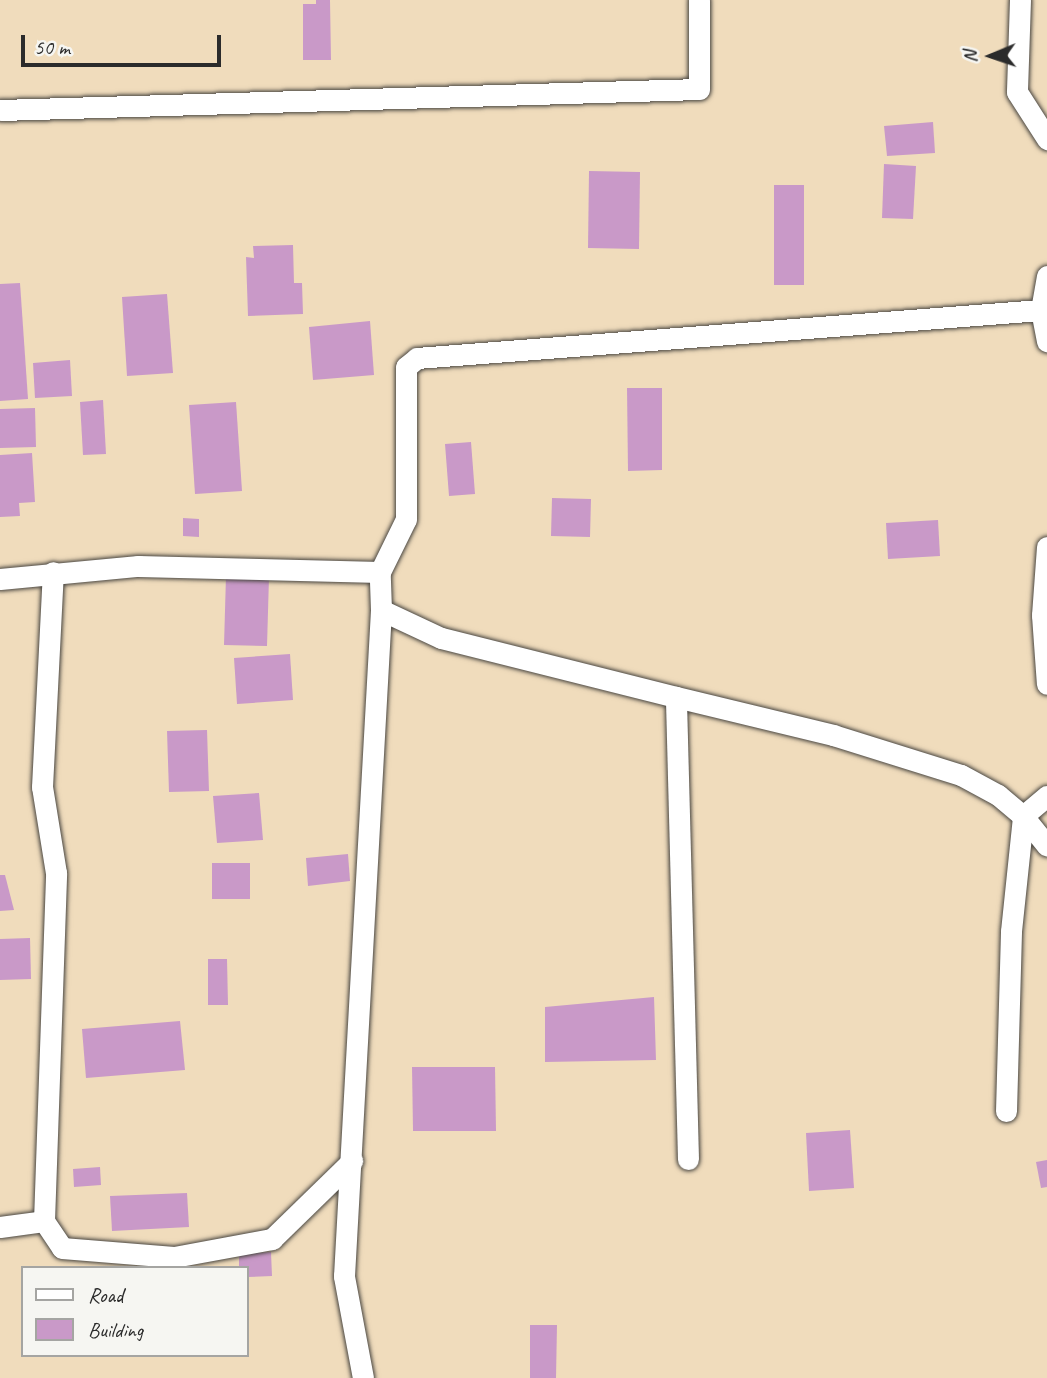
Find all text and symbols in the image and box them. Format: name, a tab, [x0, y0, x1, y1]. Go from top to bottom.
scale bar	[24, 21, 224, 65]
north arrow	[956, 21, 1026, 91]
text: 50 m	[34, 34, 70, 60]
text: N	[958, 50, 982, 63]
legend	[21, 1266, 248, 1357]
text: Road	[88, 1282, 123, 1308]
text: Building	[88, 1317, 143, 1343]

